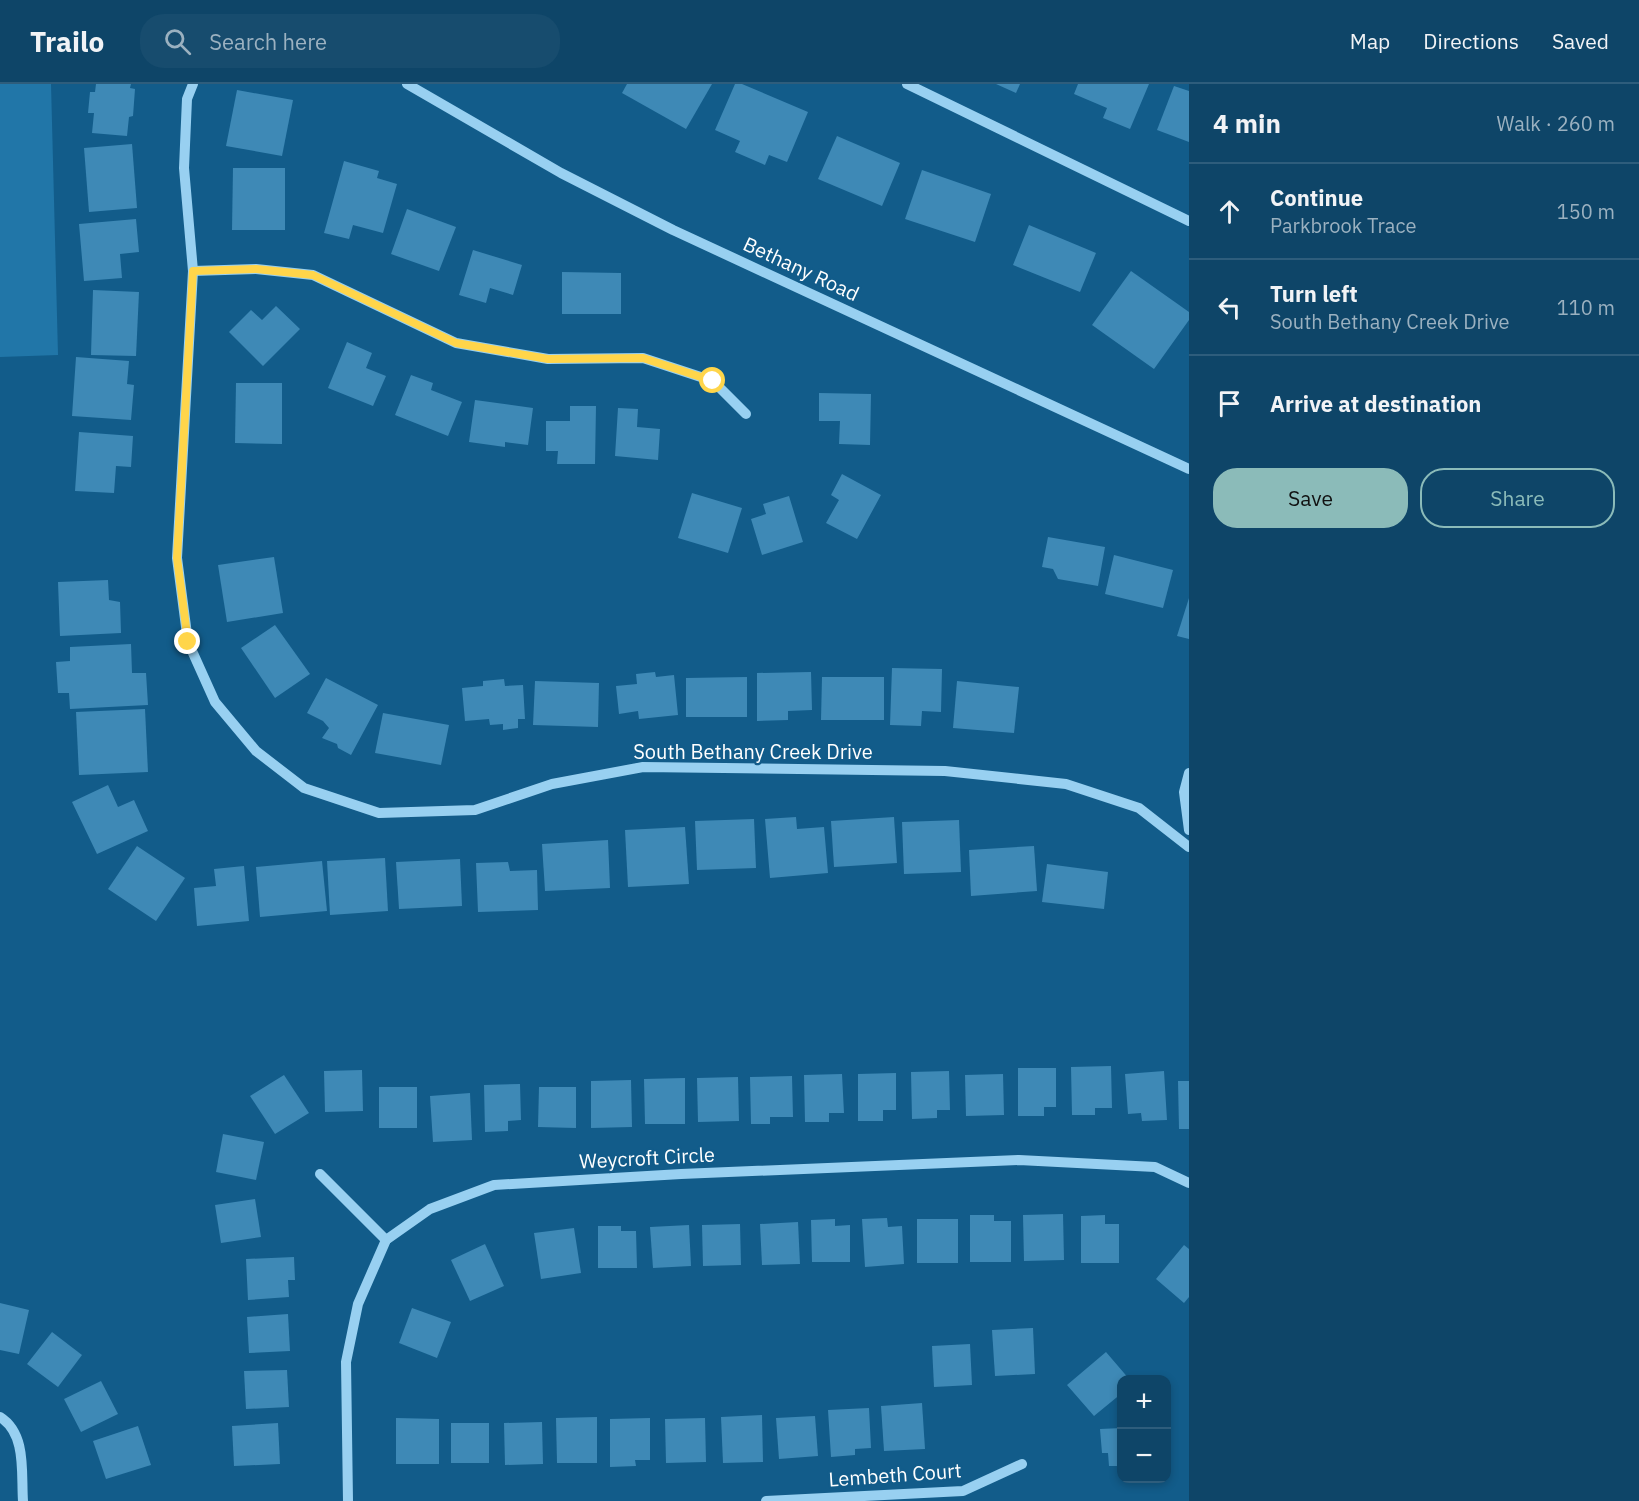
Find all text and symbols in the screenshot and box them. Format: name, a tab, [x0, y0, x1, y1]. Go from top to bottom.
search box	[140, 14, 560, 68]
text: Trailo	[30, 23, 104, 60]
icon: search	[161, 25, 194, 58]
text: Search here	[209, 27, 327, 56]
text: Map	[1350, 27, 1390, 55]
text: Directions	[1423, 27, 1519, 55]
text: Saved	[1552, 27, 1609, 55]
text: 4 min	[1213, 106, 1281, 140]
text: Walk · 260 m	[1497, 110, 1615, 137]
text: Continue	[1270, 183, 1363, 212]
icon: ahead	[1213, 195, 1246, 228]
text: 150 m	[1557, 198, 1615, 225]
text: Parkbrook Trace	[1270, 212, 1416, 239]
street label: Bethany Road	[739, 230, 864, 307]
text: Turn left	[1270, 279, 1358, 308]
icon: left	[1213, 291, 1246, 324]
text: 110 m	[1557, 294, 1615, 321]
text: South Bethany Creek Drive	[1270, 308, 1510, 335]
route start	[699, 367, 725, 393]
icon: arrive	[1213, 387, 1246, 420]
text: Arrive at destination	[1270, 389, 1481, 418]
button: Save	[1213, 468, 1408, 528]
button: Share	[1420, 468, 1615, 528]
route end	[174, 628, 200, 654]
street label: South Bethany Creek Drive	[633, 738, 873, 765]
street label: Weycroft Circle	[578, 1140, 716, 1175]
map controls	[1117, 1375, 1171, 1483]
button: +	[1117, 1375, 1171, 1429]
button: −	[1117, 1429, 1171, 1483]
street label: Lembeth Court	[827, 1456, 962, 1493]

